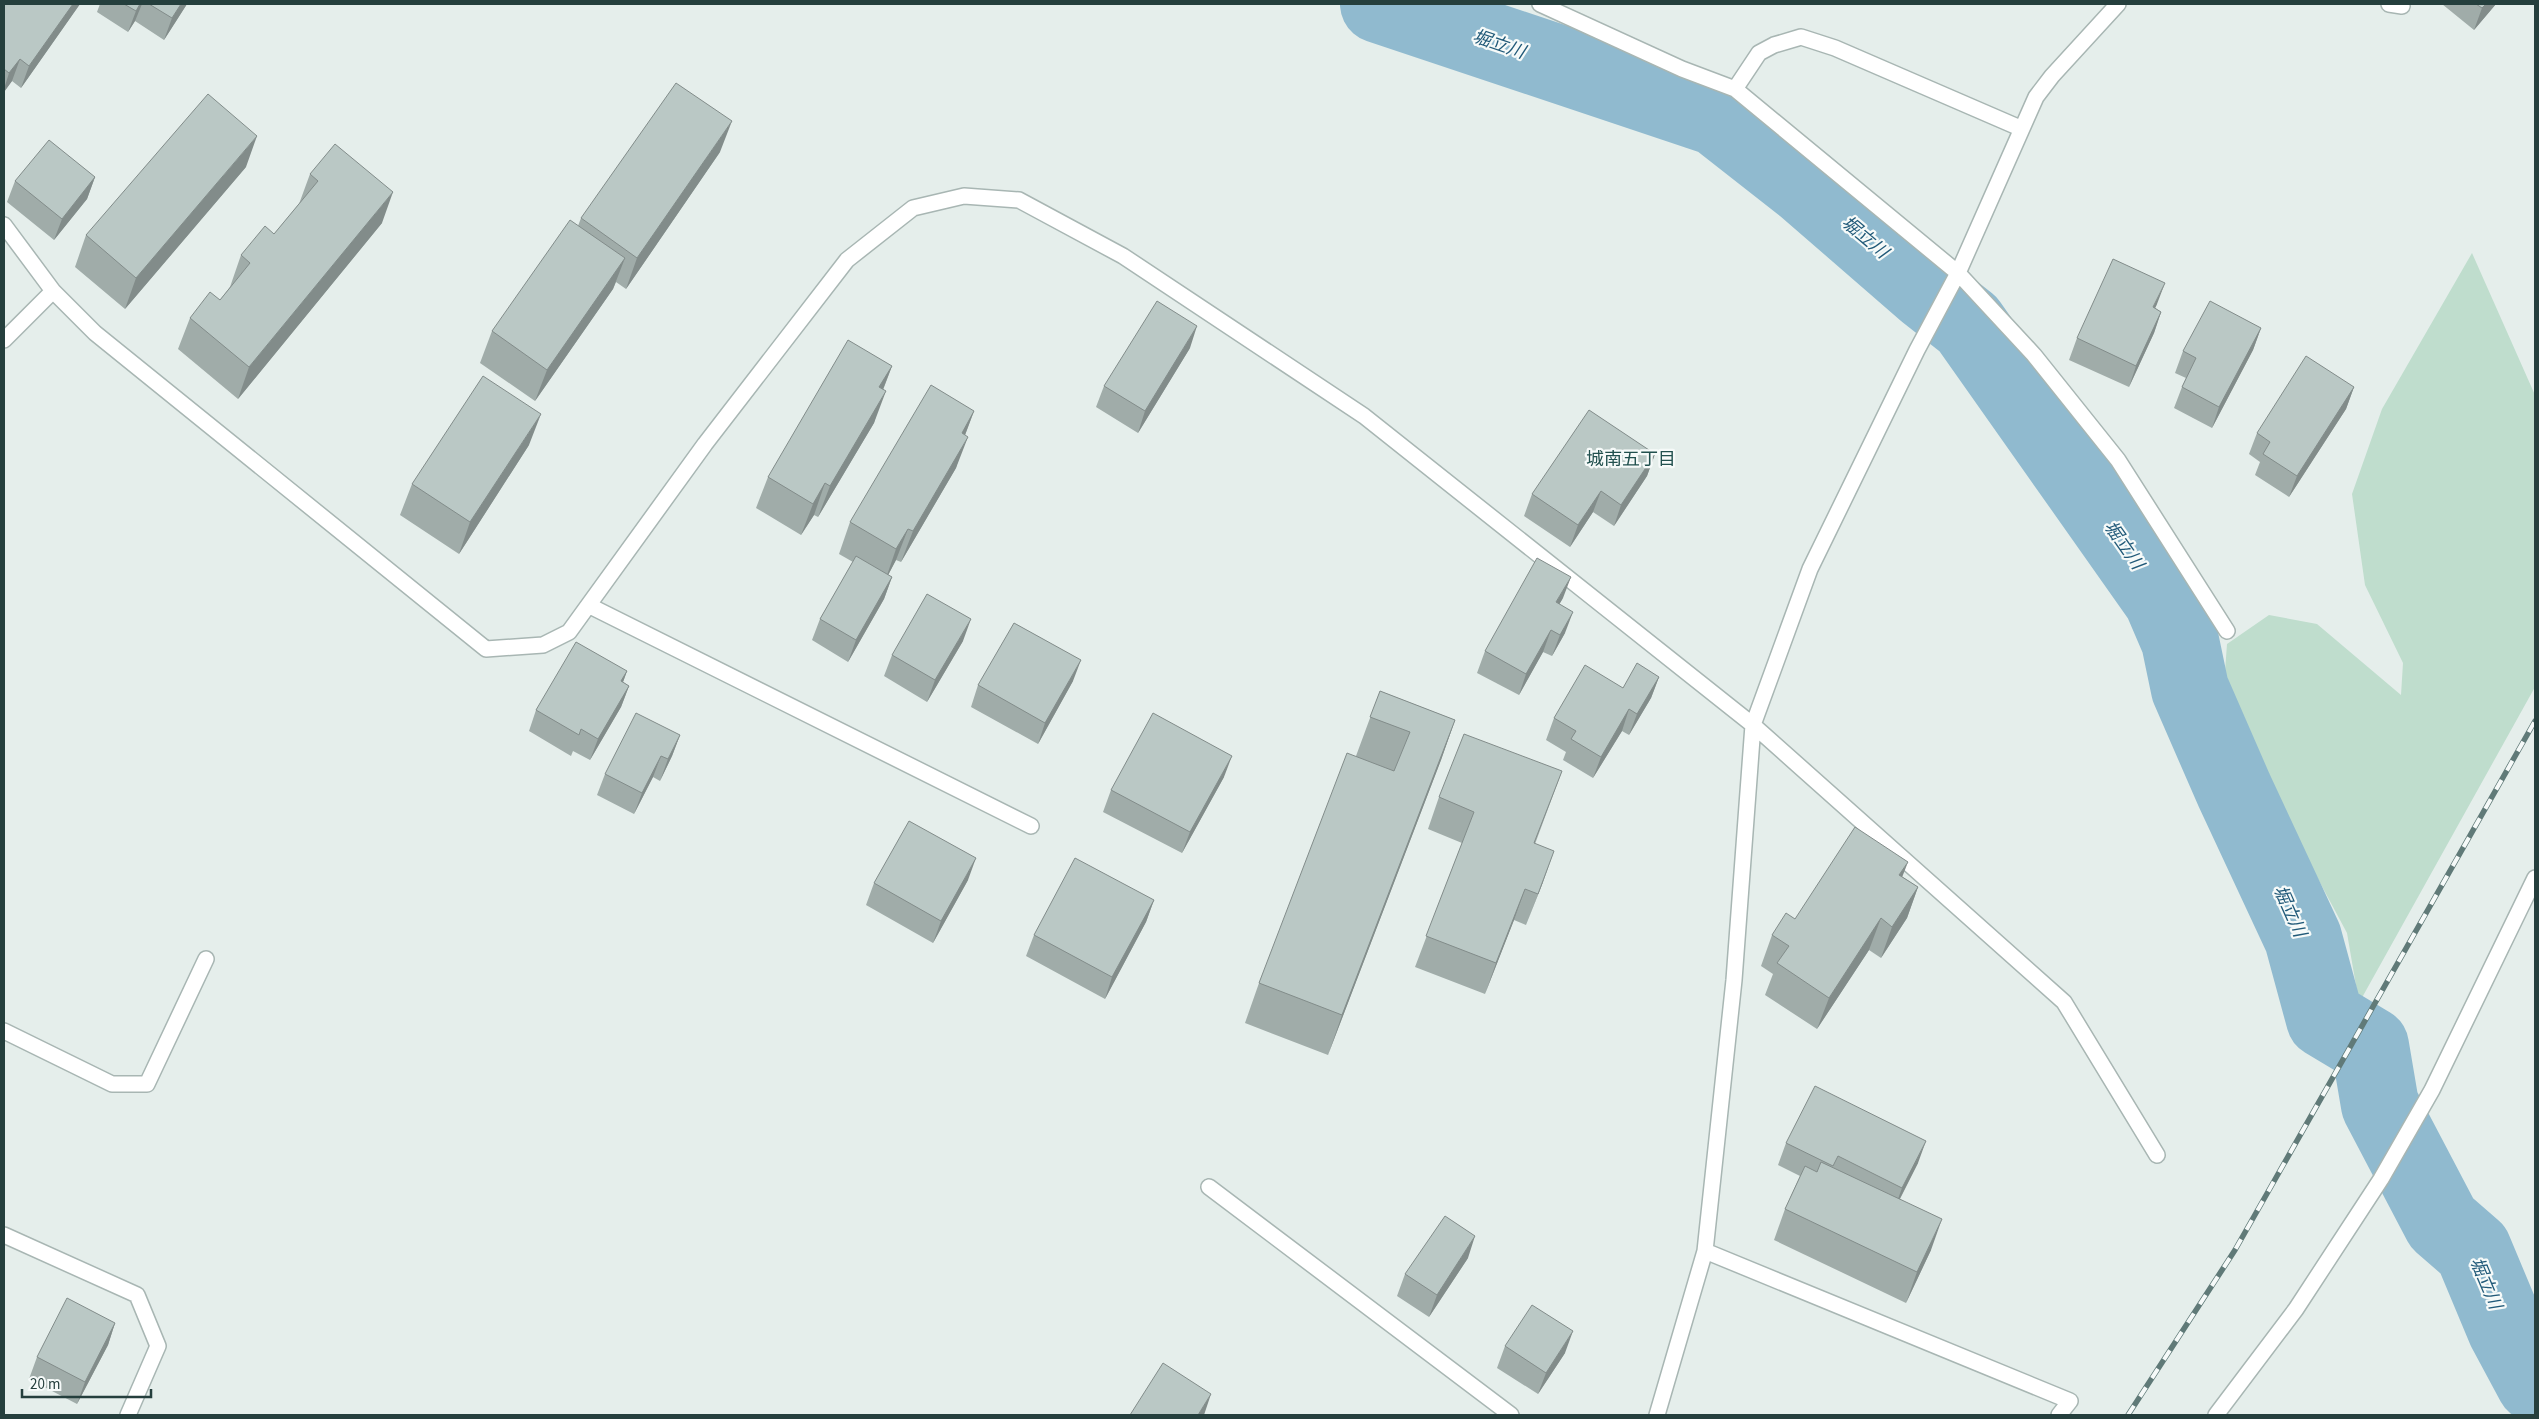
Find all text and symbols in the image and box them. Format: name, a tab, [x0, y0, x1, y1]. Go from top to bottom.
water label: 堀立川	[1469, 24, 1530, 66]
water label: 堀立川	[1836, 210, 1895, 266]
district label: 城南五丁目	[1586, 447, 1676, 472]
water label: 堀立川	[2098, 516, 2150, 576]
water label: 堀立川	[2267, 881, 2313, 943]
water label: 堀立川	[2463, 1253, 2508, 1315]
scale bar	[22, 1366, 151, 1398]
text: 20 m	[30, 1374, 60, 1395]

